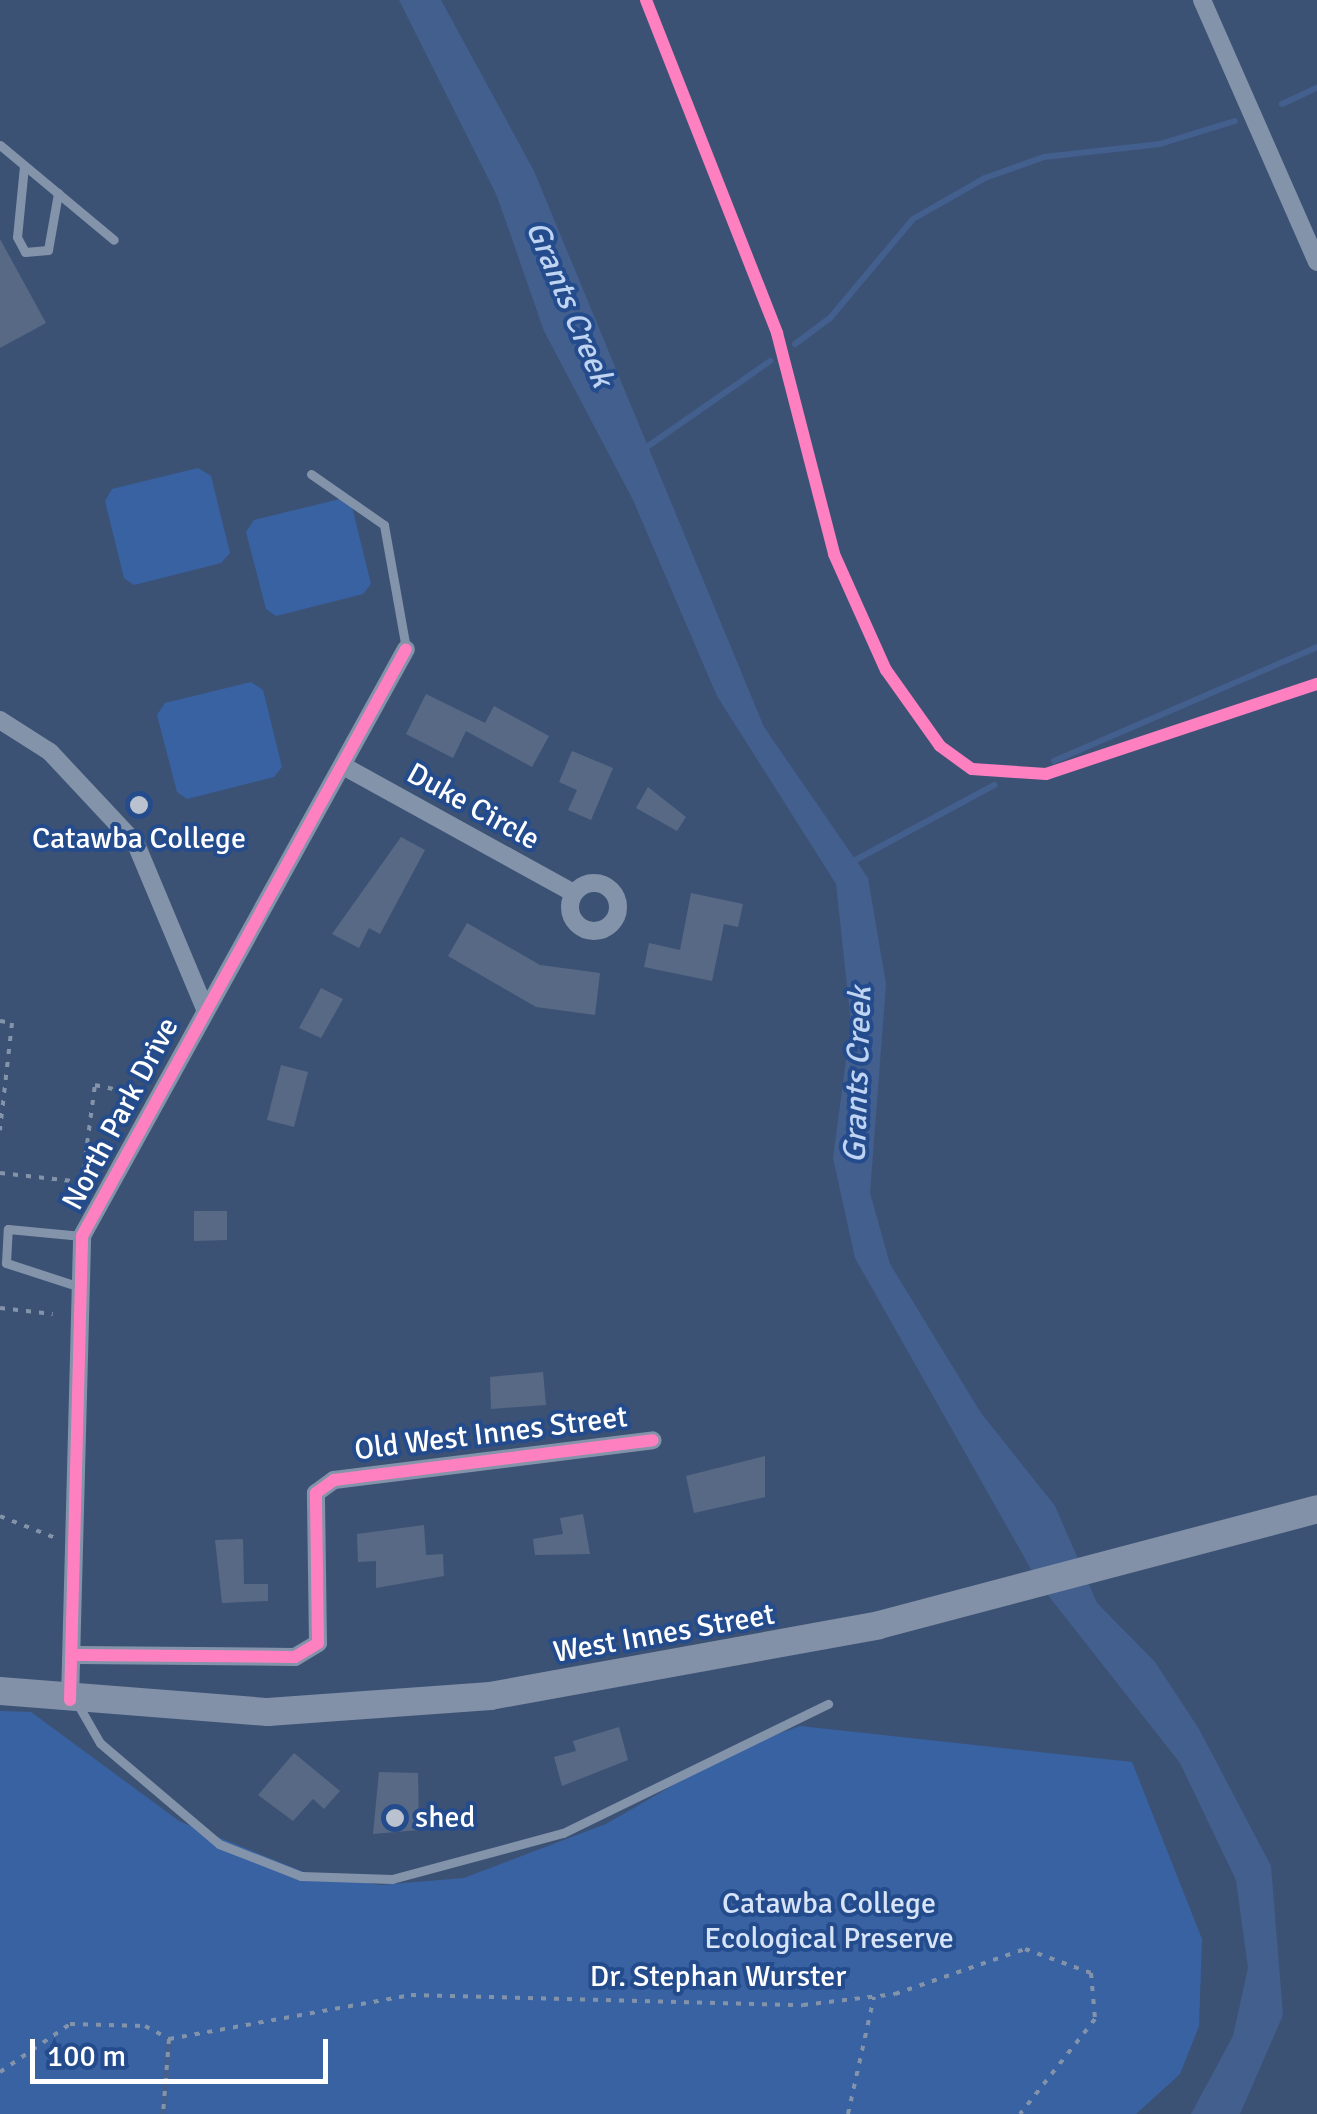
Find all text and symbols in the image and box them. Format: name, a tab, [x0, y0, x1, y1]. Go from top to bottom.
water label: Grants Creek	[517, 215, 621, 393]
street label: Duke Circle	[400, 756, 546, 858]
marker: Catawba College	[128, 794, 150, 816]
place label: Catawba College	[32, 821, 246, 857]
water label: Grants Creek	[836, 986, 880, 1164]
street label: North Park Drive	[55, 1012, 187, 1216]
street label: Old West Innes Street	[352, 1399, 630, 1469]
street label: West Innes Street	[551, 1597, 777, 1671]
place label: shed	[415, 1800, 475, 1836]
marker: shed	[384, 1807, 406, 1829]
park label: Catawba College Ecological Preserve	[704, 1886, 954, 1956]
street label: Dr. Stephan Wurster	[590, 1959, 846, 1995]
scale bar	[35, 2019, 332, 2081]
text: 100 m	[47, 2038, 126, 2075]

